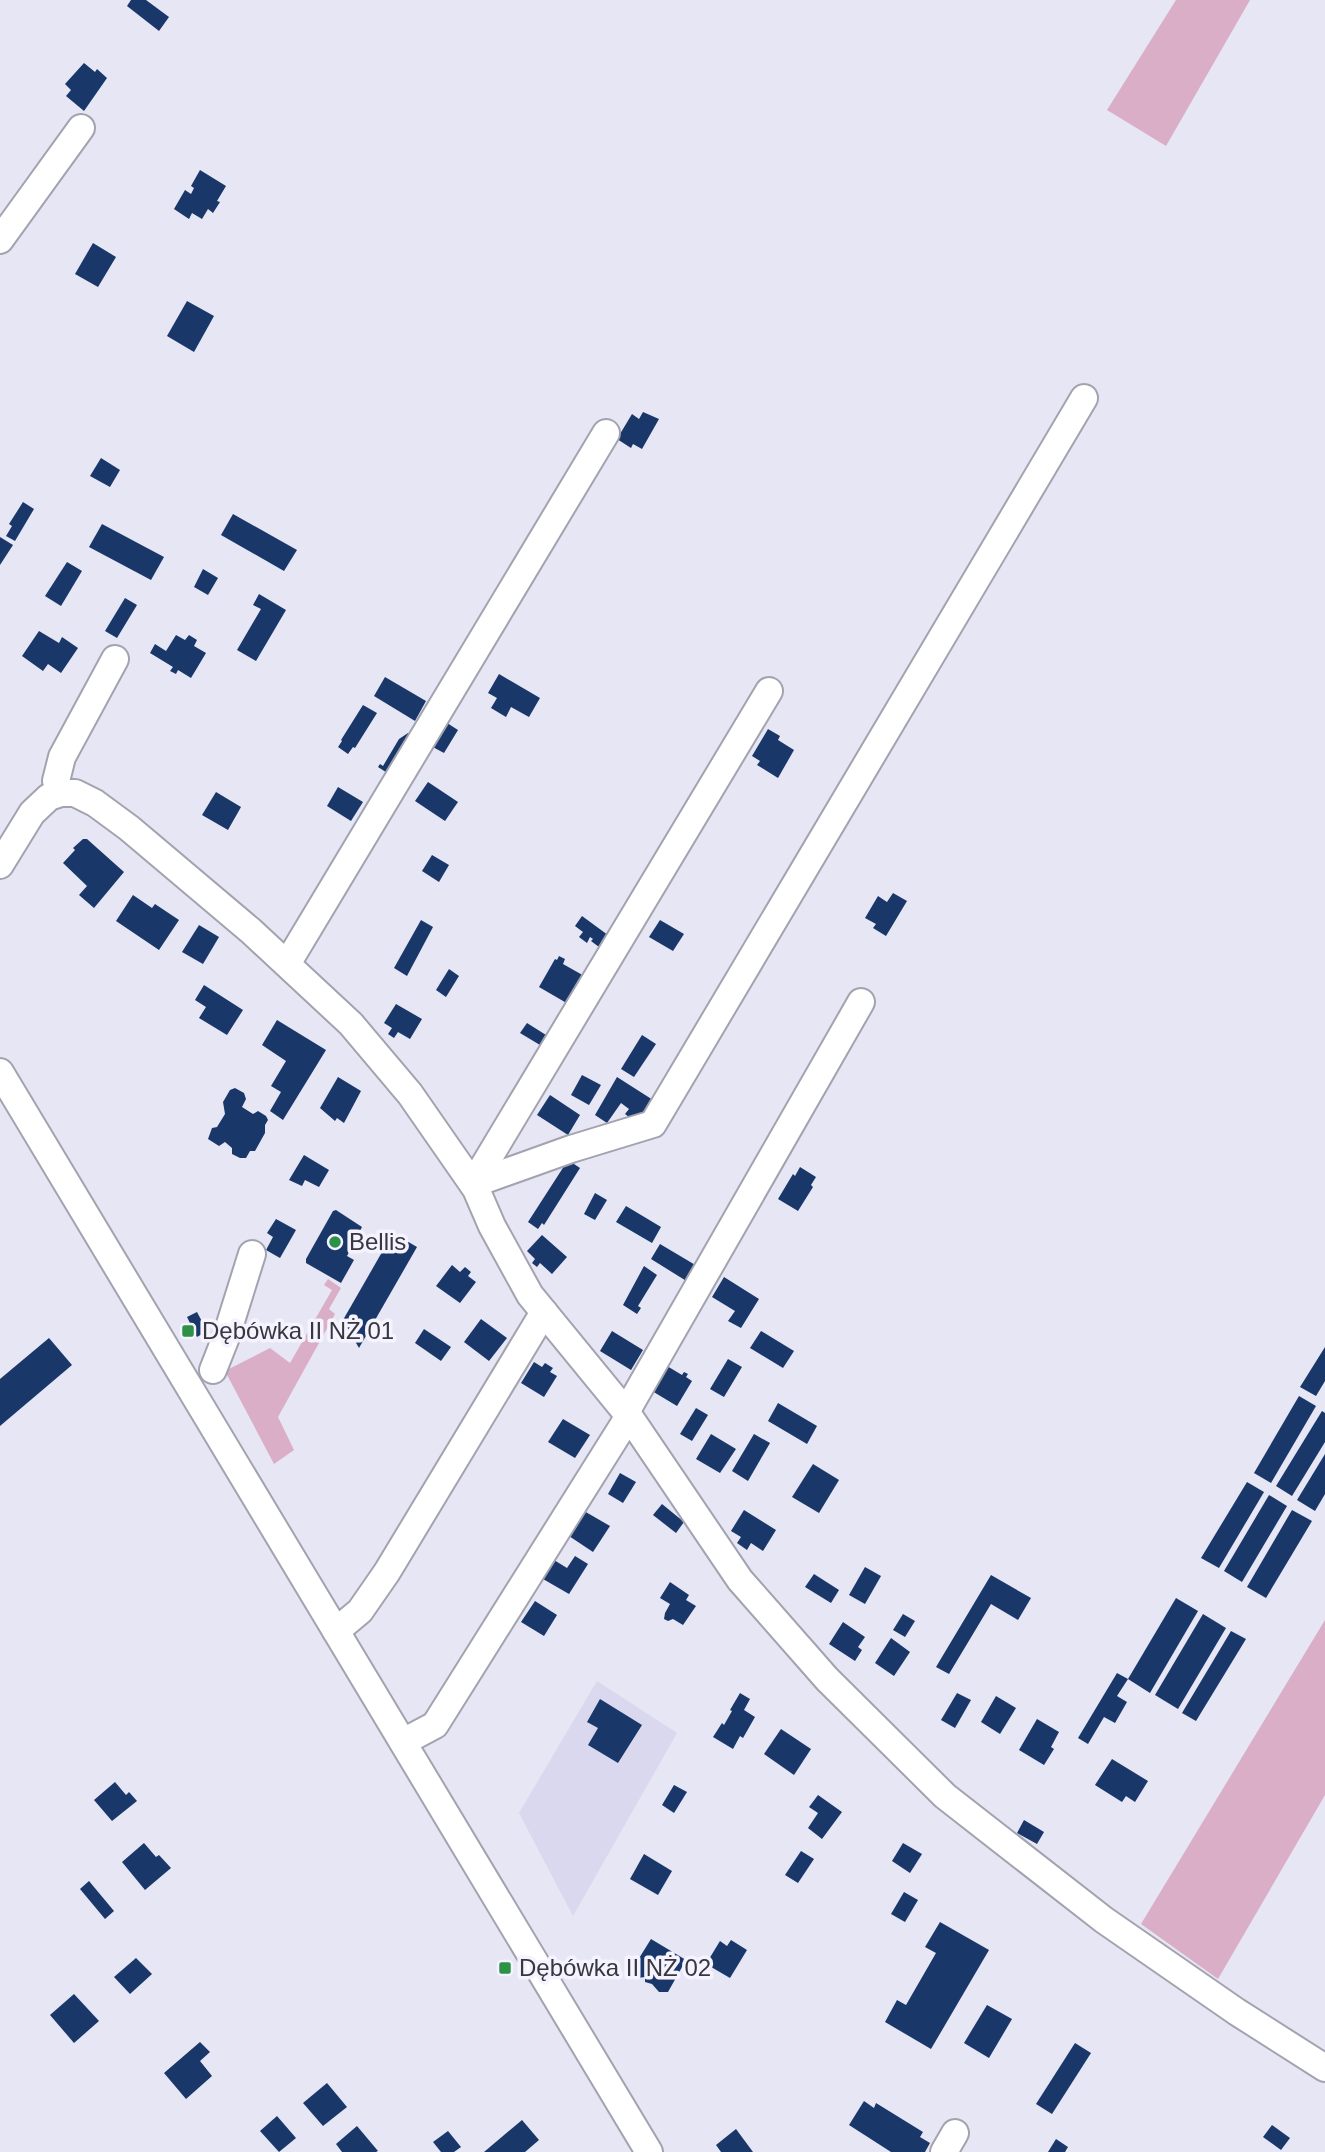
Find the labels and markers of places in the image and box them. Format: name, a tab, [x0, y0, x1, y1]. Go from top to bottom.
place label: Bellis	[349, 1228, 406, 1255]
marker: Bellis	[327, 1234, 343, 1250]
place label: Dębówka II NŻ 01	[202, 1317, 394, 1344]
marker: Dębówka II NŻ 01	[180, 1323, 196, 1339]
place label: Dębówka II NŻ 02	[519, 1954, 711, 1981]
marker: Dębówka II NŻ 02	[497, 1960, 513, 1976]

